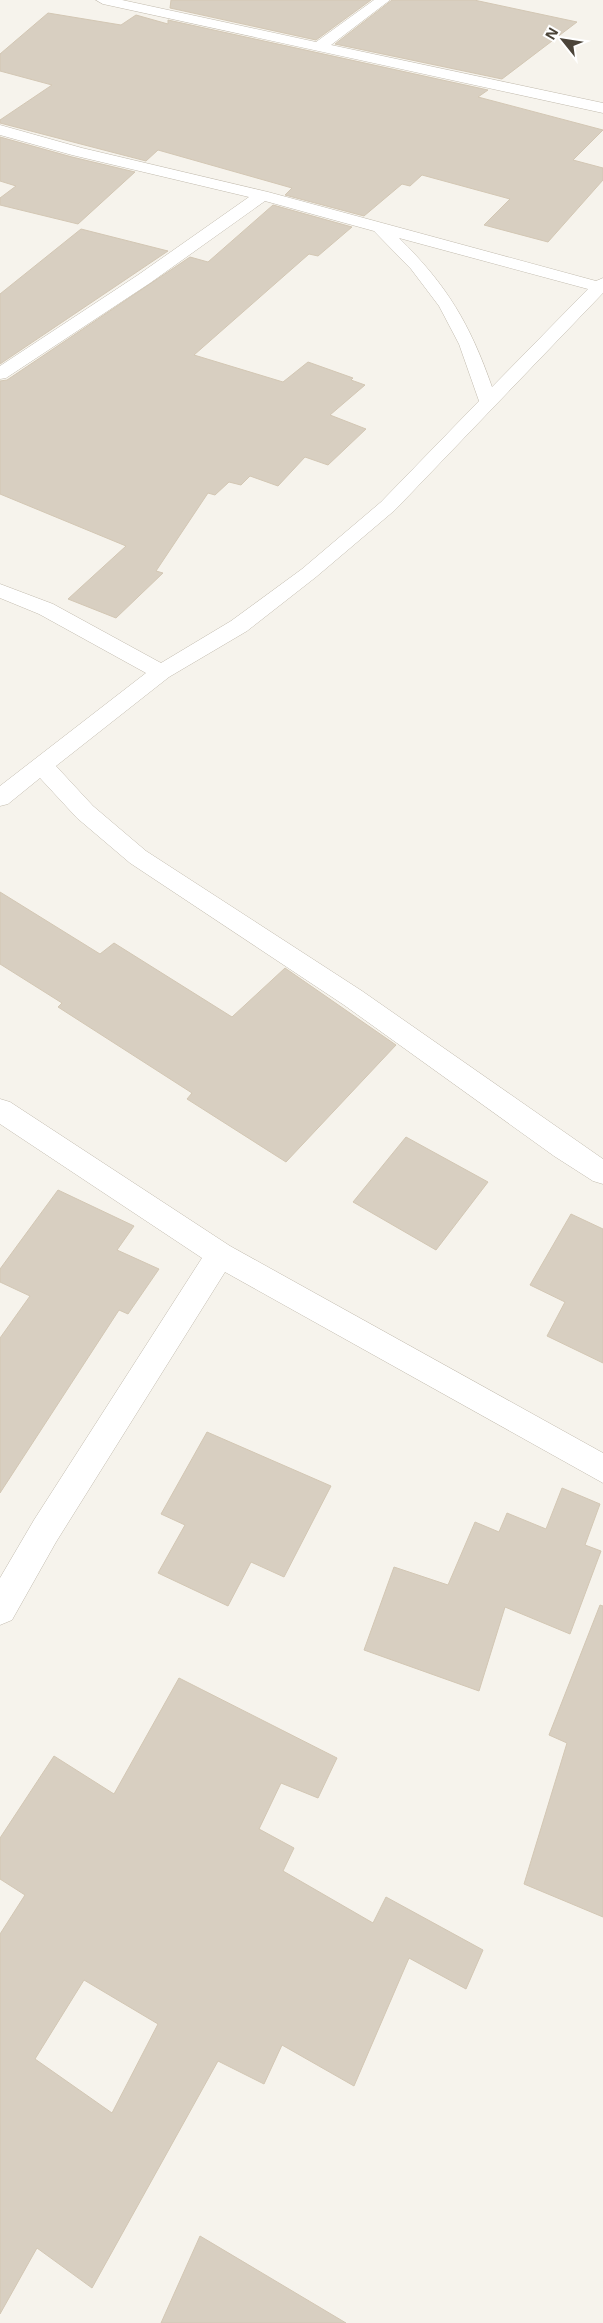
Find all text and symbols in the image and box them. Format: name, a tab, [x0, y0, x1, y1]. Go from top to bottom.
north arrow	[538, 15, 588, 65]
text: N	[540, 24, 562, 43]

